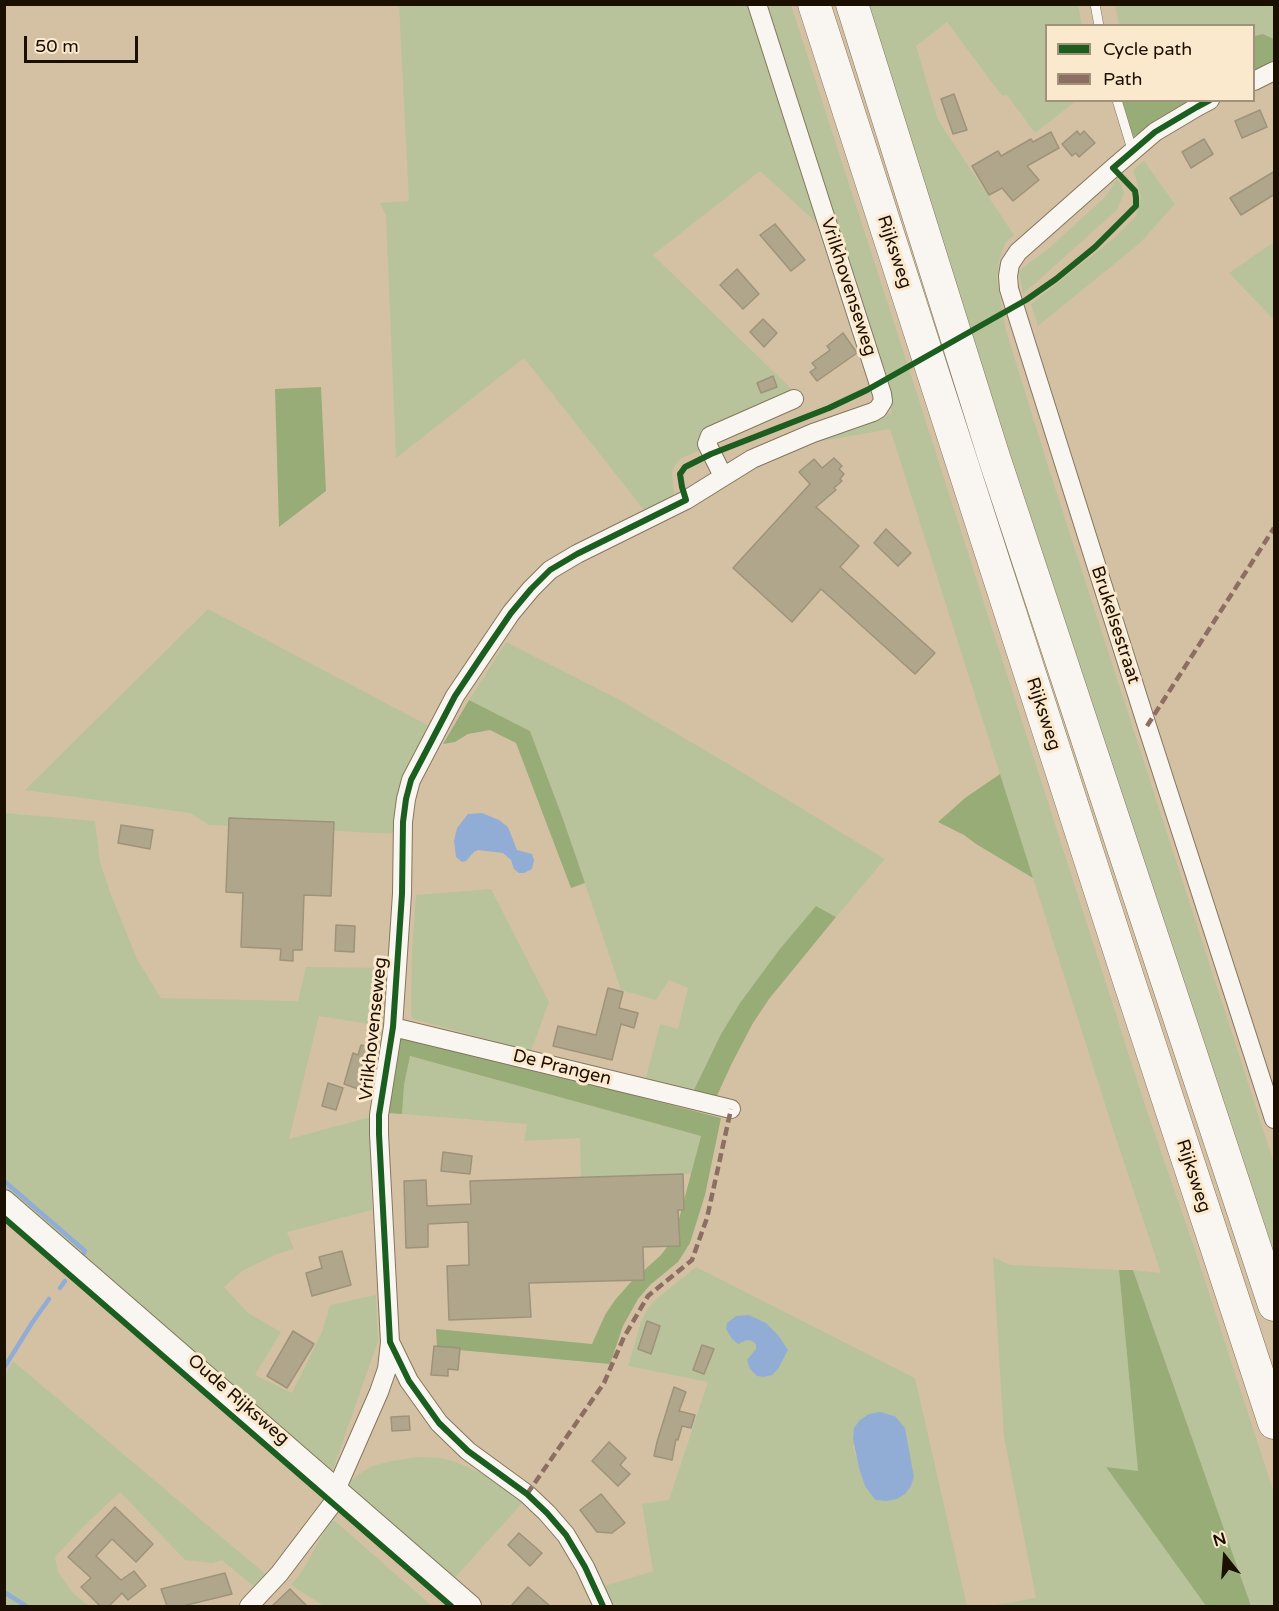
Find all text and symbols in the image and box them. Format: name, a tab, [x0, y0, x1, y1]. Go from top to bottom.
scale bar	[27, 24, 141, 62]
legend	[1045, 24, 1255, 102]
text: 50 m	[35, 35, 79, 57]
text: Cycle path	[1103, 38, 1192, 60]
text: Path	[1103, 68, 1142, 90]
street label: Rijksweg	[872, 213, 916, 291]
street label: Vrilkhovenseweg	[815, 215, 881, 359]
street label: Brukelsestraat	[1086, 563, 1144, 687]
street label: Rijksweg	[1021, 675, 1065, 753]
street label: Vrilkhovenseweg	[356, 956, 392, 1102]
street label: De Prangen	[511, 1045, 613, 1091]
street label: Rijksweg	[1171, 1137, 1215, 1215]
street label: Oude Rijksweg	[183, 1350, 293, 1450]
north arrow	[1195, 1527, 1255, 1587]
text: N	[1211, 1528, 1229, 1551]

